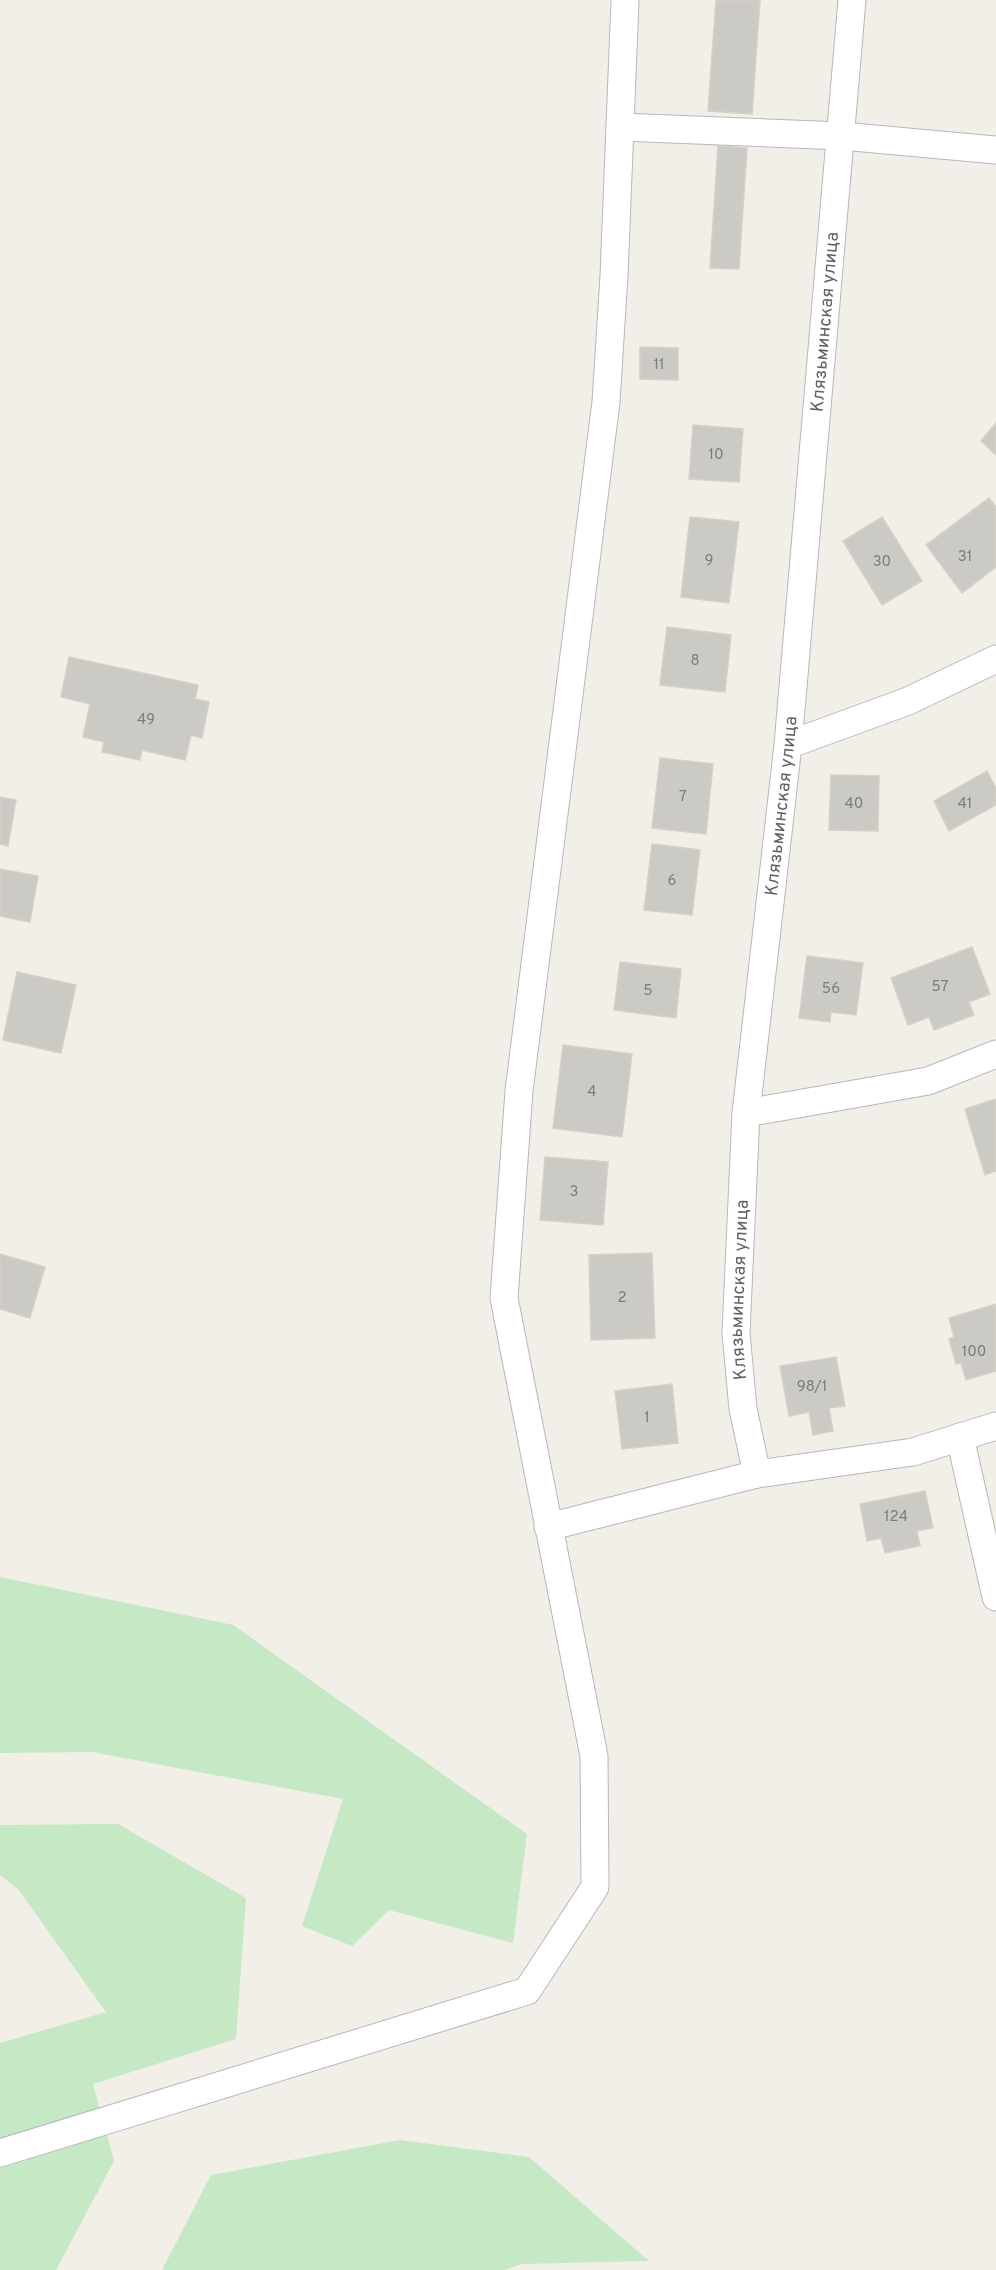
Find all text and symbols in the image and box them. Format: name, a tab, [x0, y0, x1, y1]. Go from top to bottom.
street label: Клязьминская улица	[807, 231, 845, 413]
house number: 11	[653, 356, 665, 375]
house number: 10	[708, 446, 724, 465]
house number: 31	[958, 548, 972, 567]
house number: 9	[705, 552, 713, 571]
house number: 30	[873, 553, 891, 572]
house number: 8	[690, 652, 700, 671]
house number: 49	[137, 711, 155, 730]
street label: Клязьминская улица	[761, 715, 803, 897]
house number: 7	[679, 788, 687, 807]
house number: 40	[845, 795, 863, 814]
house number: 41	[958, 795, 972, 814]
house number: 6	[668, 872, 677, 891]
house number: 57	[932, 978, 949, 997]
house number: 56	[822, 980, 840, 999]
house number: 5	[643, 982, 653, 1001]
house number: 4	[587, 1083, 597, 1102]
house number: 3	[569, 1183, 579, 1202]
street label: Клязьминская улица	[726, 1199, 755, 1381]
house number: 2	[617, 1289, 627, 1308]
house number: 100	[962, 1343, 986, 1362]
house number: 98/1	[797, 1378, 827, 1397]
house number: 1	[644, 1409, 650, 1428]
house number: 124	[884, 1508, 908, 1527]

